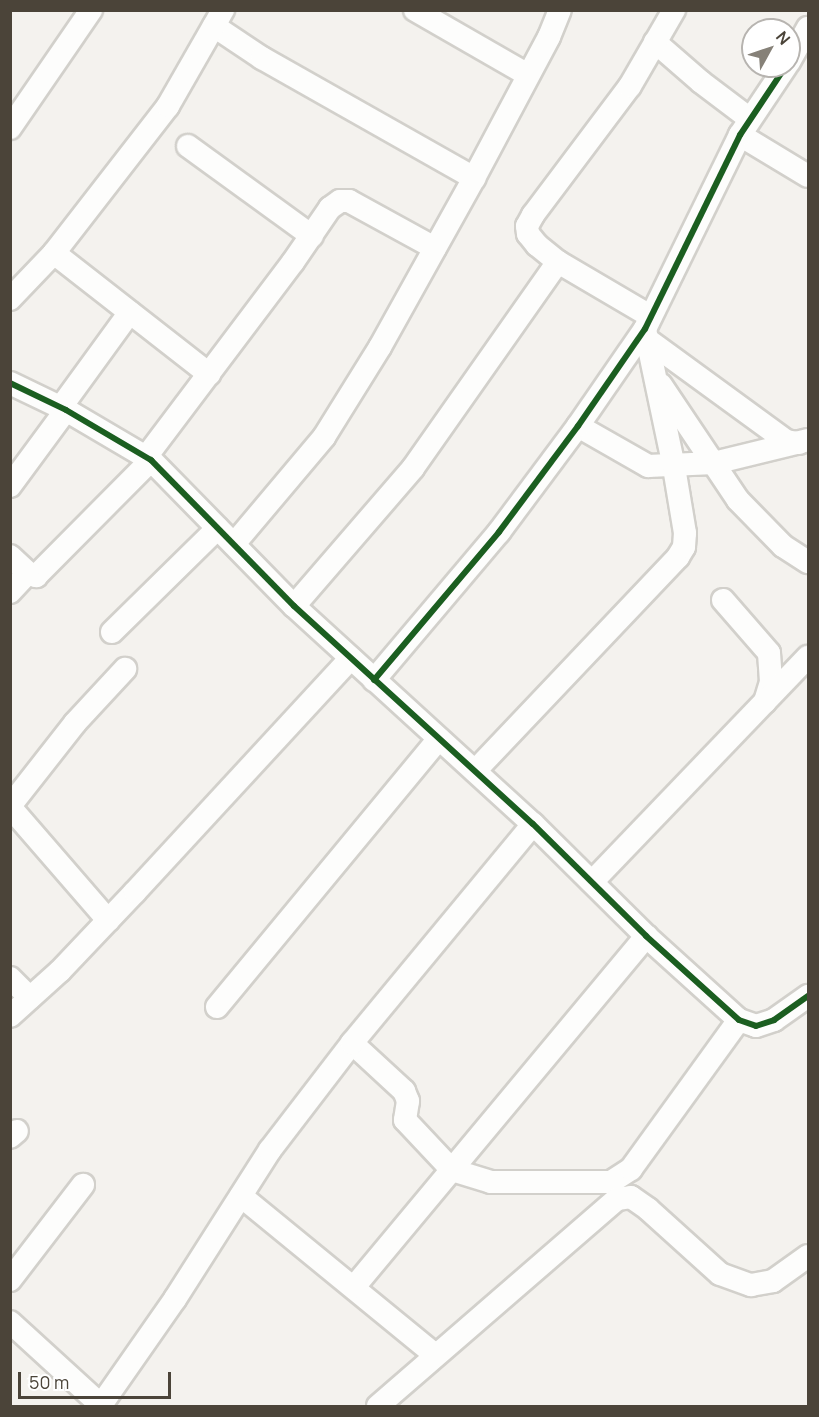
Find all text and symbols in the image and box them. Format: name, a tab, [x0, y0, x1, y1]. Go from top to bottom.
north arrow	[741, 18, 801, 78]
text: N	[771, 26, 795, 49]
scale bar	[21, 1360, 174, 1398]
text: 50 m	[29, 1370, 69, 1394]

